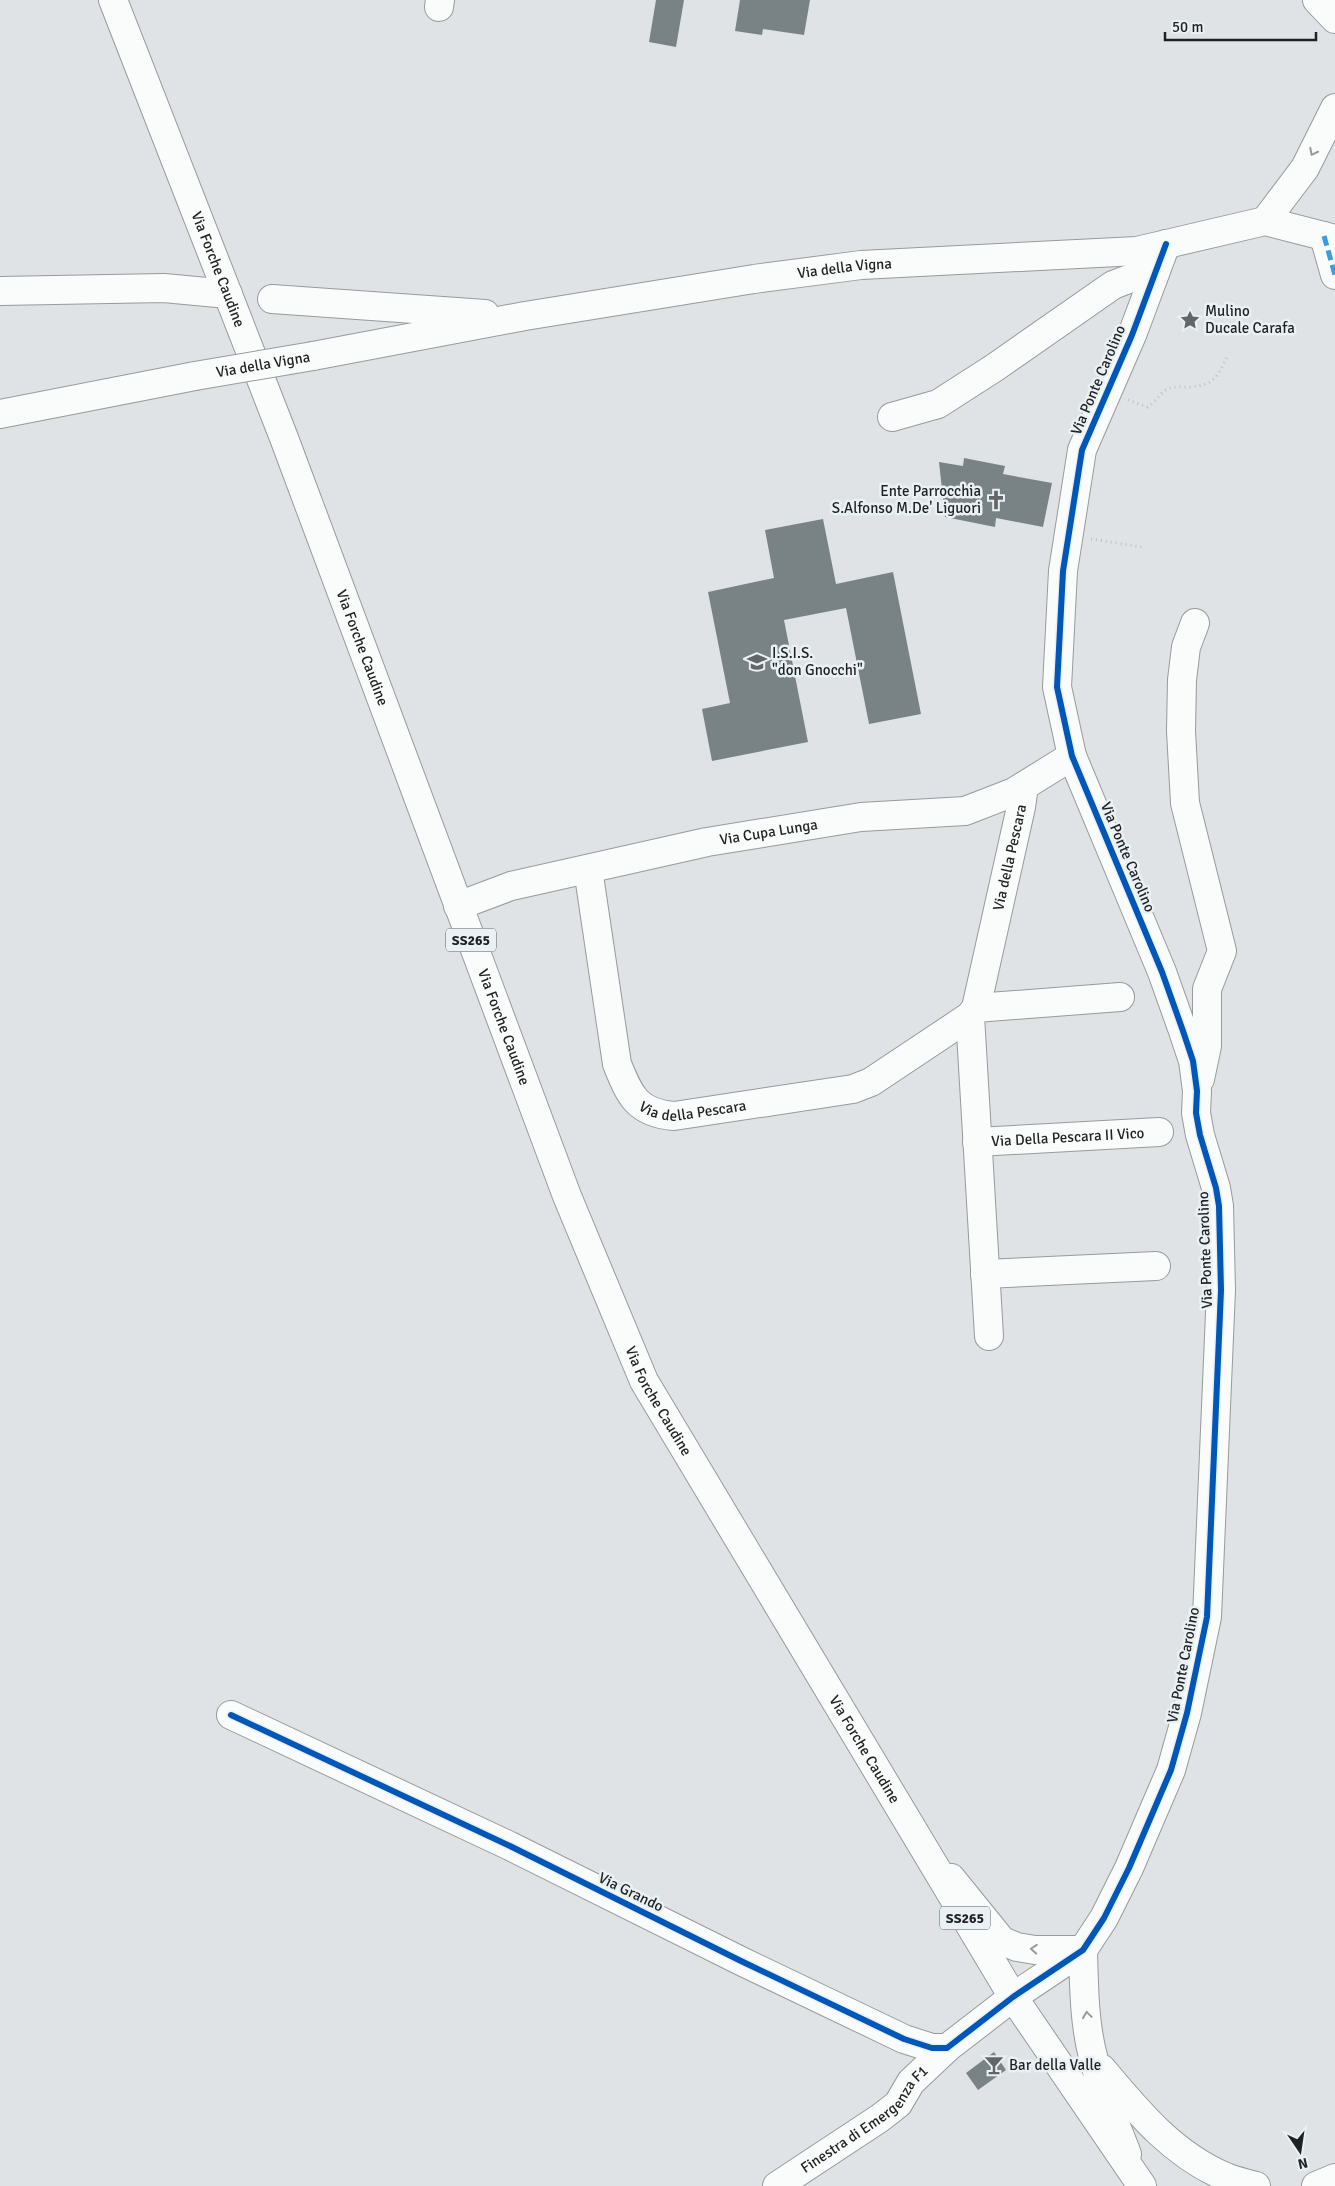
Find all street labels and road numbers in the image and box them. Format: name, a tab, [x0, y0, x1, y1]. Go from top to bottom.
street label: Via Forche Caudine	[187, 209, 249, 330]
street label: Via della Vigna	[796, 254, 892, 282]
street label: Via Ponte Carolino	[1067, 322, 1129, 438]
street label: Via della Vigna	[215, 348, 311, 381]
street label: Via Forche Caudine	[332, 587, 392, 708]
street label: Via Ponte Carolino	[1097, 799, 1159, 915]
street label: Via della Pescara	[989, 803, 1030, 912]
street label: Via Cupa Lunga	[718, 815, 819, 849]
road number: SS265	[446, 928, 496, 952]
street label: Via Forche Caudine	[474, 966, 534, 1088]
street label: Via della Pescara	[635, 1096, 747, 1125]
street label: Via Della Pescara II Vico	[991, 1124, 1145, 1150]
street label: Via Ponte Carolino	[1194, 1191, 1216, 1309]
street label: Via Forche Caudine	[621, 1343, 696, 1459]
street label: Via Ponte Carolino	[1163, 1605, 1203, 1724]
street label: Via Forche Caudine	[825, 1692, 904, 1807]
street label: Via Grando	[596, 1869, 667, 1916]
road number: SS265	[940, 1906, 990, 1930]
street label: Finestra di Emergenza F1	[797, 2062, 932, 2177]

